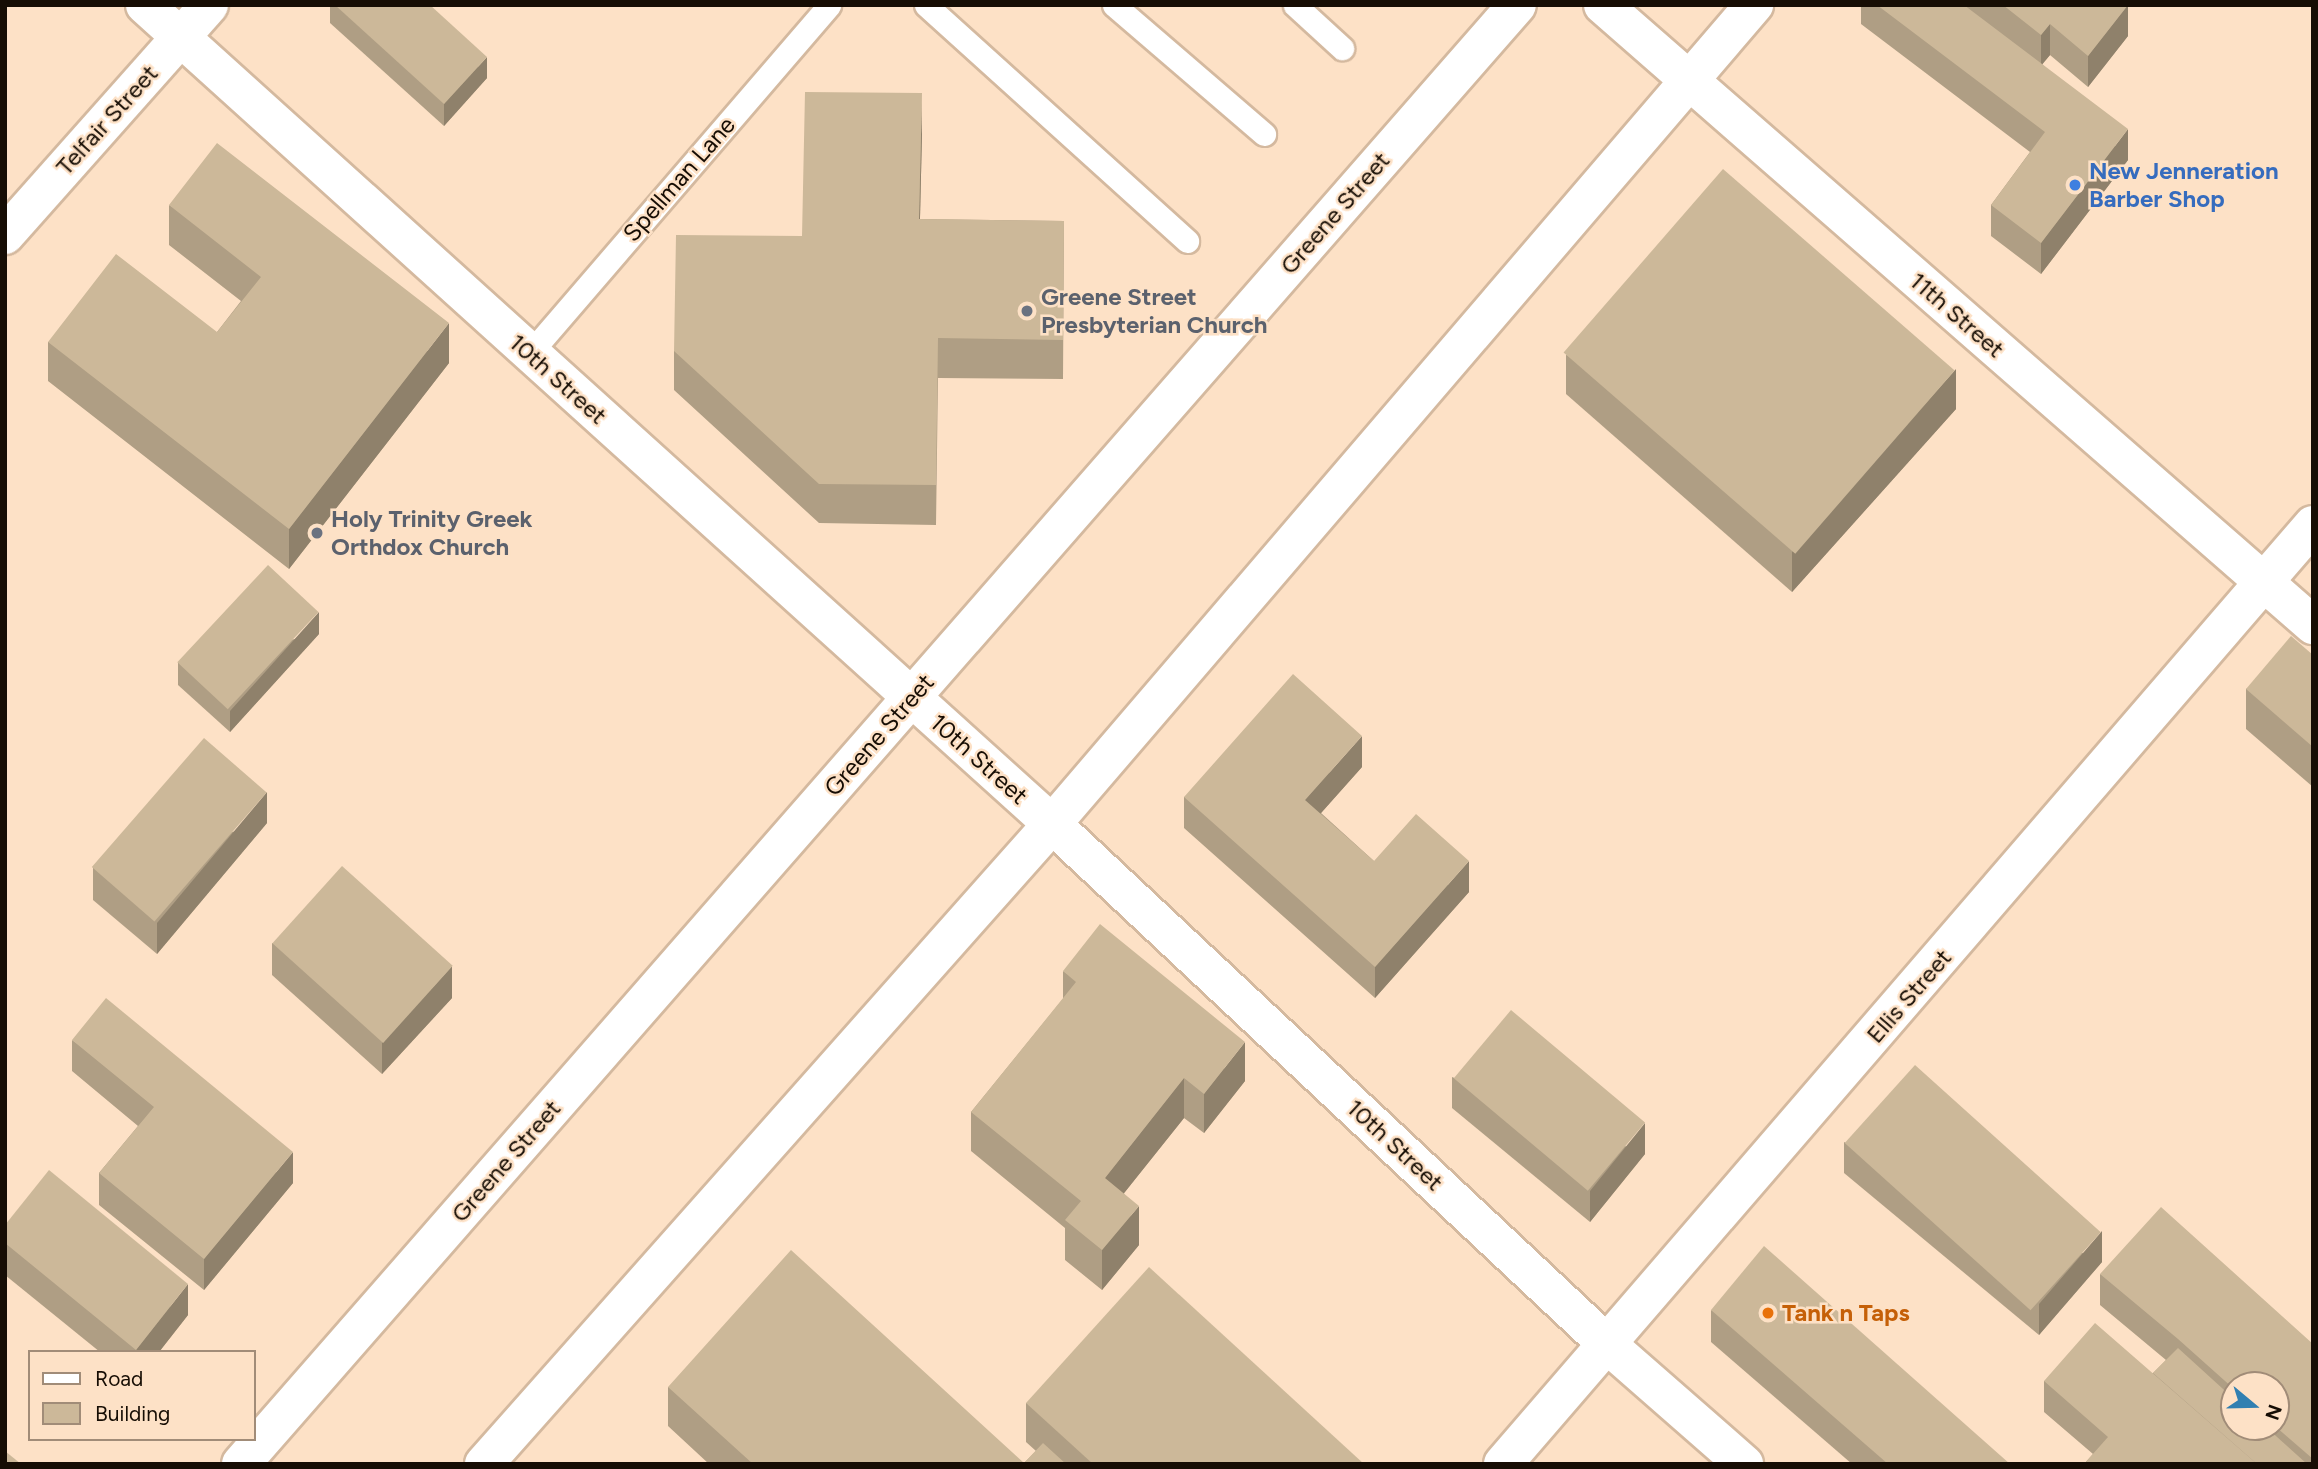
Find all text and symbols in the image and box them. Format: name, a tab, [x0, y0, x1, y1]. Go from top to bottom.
street label: Telfair Street	[50, 59, 164, 181]
street label: Spellman Lane	[617, 111, 741, 247]
street label: Greene Street	[1274, 146, 1396, 280]
place label: New Jenneration Barber Shop	[2089, 157, 2279, 213]
marker: New Jenneration Barber Shop	[2067, 177, 2083, 193]
street label: 11th Street	[1904, 266, 2010, 364]
place label: Greene Street Presbyterian Church	[1041, 283, 1267, 339]
marker: Greene Street Presbyterian Church	[1019, 303, 1035, 319]
street label: 10th Street	[503, 328, 613, 430]
place label: Holy Trinity Greek Orthdox Church	[331, 505, 532, 561]
marker: Holy Trinity Greek Orthdox Church	[309, 525, 325, 541]
street label: Greene Street	[818, 668, 940, 802]
street label: 10th Street	[924, 708, 1034, 810]
street label: Ellis Street	[1861, 943, 1957, 1049]
street label: 10th Street	[1341, 1093, 1449, 1197]
street label: Greene Street	[445, 1094, 567, 1228]
place label: Tank n Taps	[1782, 1299, 1910, 1327]
marker: Tank n Taps	[1760, 1305, 1776, 1321]
legend	[28, 1350, 256, 1441]
text: Road	[95, 1366, 143, 1391]
north arrow	[2220, 1371, 2290, 1441]
text: Building	[95, 1401, 170, 1426]
text: N	[2260, 1402, 2287, 1423]

